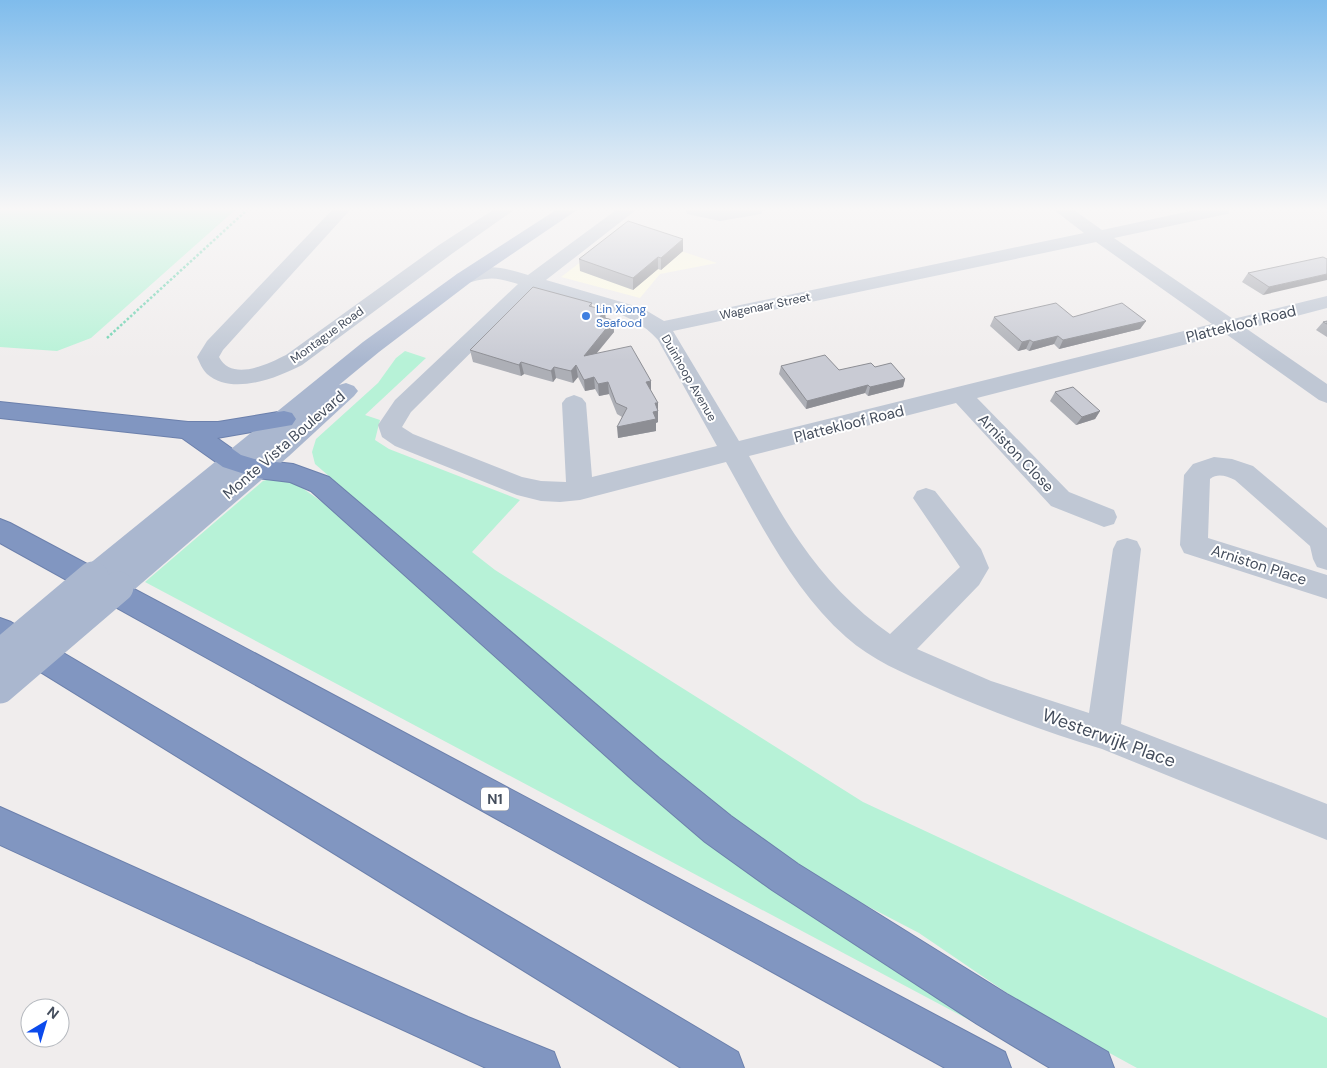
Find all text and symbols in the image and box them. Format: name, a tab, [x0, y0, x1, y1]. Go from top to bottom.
street label: Wagenaar Street	[718, 289, 812, 323]
place label: Lin Xiong Seafood	[596, 301, 646, 331]
street label: Plattekloof Road	[1184, 301, 1298, 347]
street label: Montague Road	[287, 303, 367, 367]
marker: Lin Xiong Seafood	[580, 310, 592, 322]
street label: Duinhoop Avenue	[658, 332, 720, 424]
street label: Monte Vista Boulevard	[219, 386, 349, 504]
street label: Plattekloof Road	[792, 401, 906, 447]
street label: Arniston Close	[974, 410, 1058, 496]
street label: Arniston Place	[1209, 540, 1309, 590]
street label: Westerwijk Place	[1039, 703, 1179, 773]
road number: N1	[481, 788, 509, 811]
north arrow	[20, 998, 70, 1048]
text: N	[43, 1003, 63, 1023]

